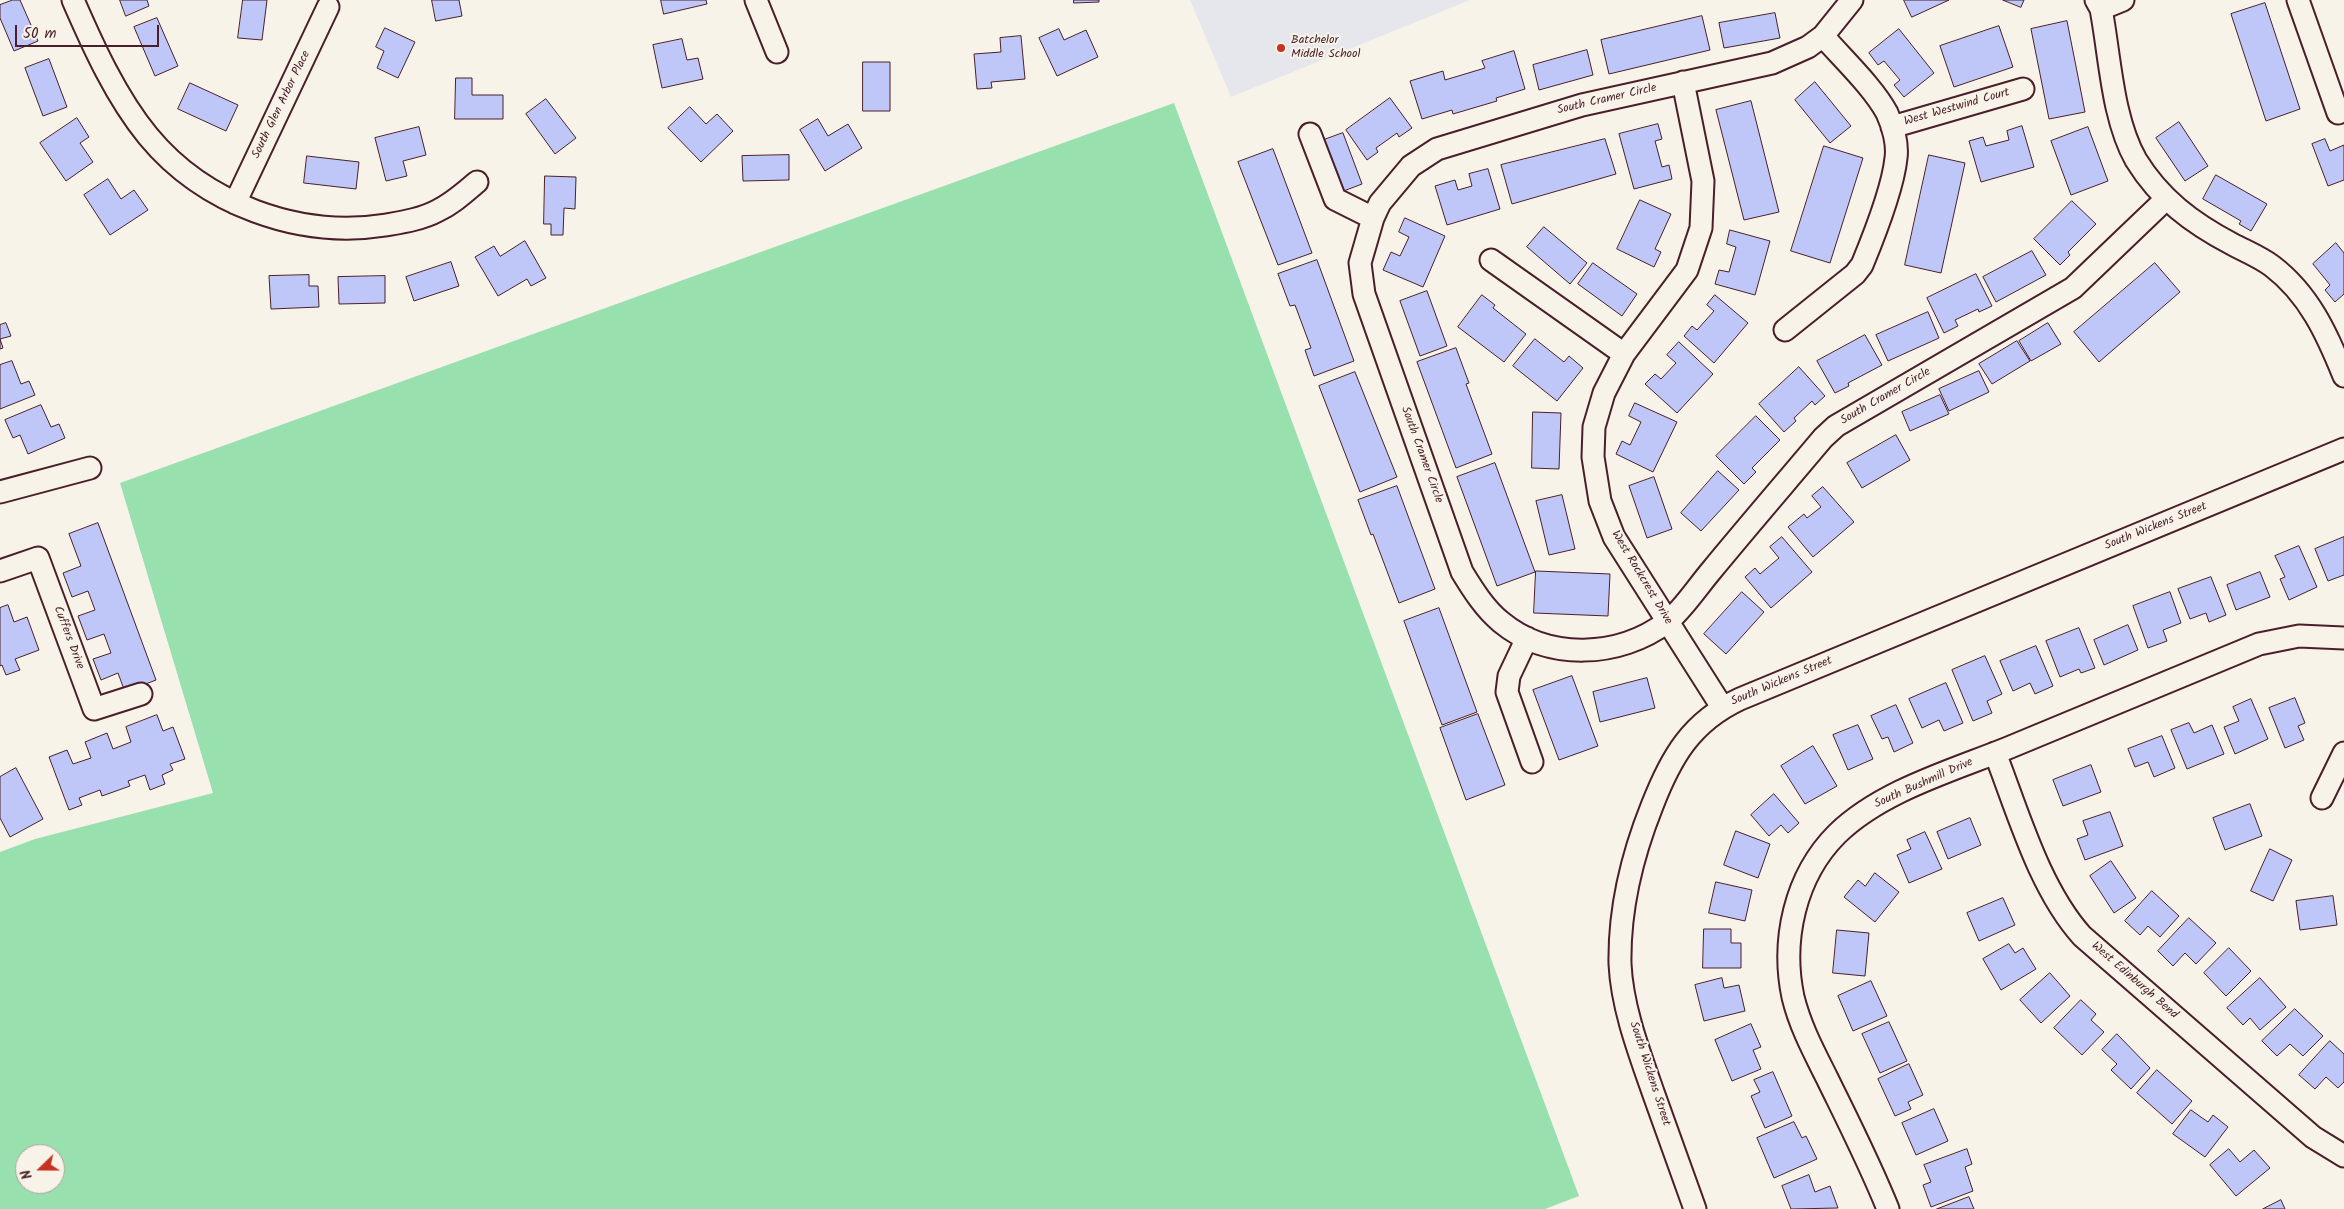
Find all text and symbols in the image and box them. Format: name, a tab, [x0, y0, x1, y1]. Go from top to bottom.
scale bar	[18, 15, 161, 47]
text: 50 m	[23, 22, 57, 46]
place label: Batchelor Middle School	[1291, 34, 1360, 62]
marker: Batchelor Middle School	[1275, 42, 1287, 54]
street label: South Glen Arbor Place	[250, 49, 314, 161]
street label: South Cramer Circle	[1556, 82, 1658, 118]
street label: West Westwind Court	[1903, 86, 2011, 130]
street label: South Cramer Circle	[1838, 365, 1934, 429]
street label: South Cramer Circle	[1397, 405, 1445, 505]
street label: South Wickens Street	[2103, 500, 2209, 554]
street label: West Rockcrest Drive	[1607, 528, 1675, 628]
street label: Cuffers Drive	[49, 604, 87, 672]
street label: South Wickens Street	[1729, 654, 1835, 710]
street label: South Bushmill Drive	[1872, 756, 1976, 812]
street label: West Edinburgh Bend	[2088, 939, 2180, 1023]
street label: South Wickens Street	[1625, 1020, 1673, 1128]
north arrow	[15, 1144, 65, 1194]
text: N	[15, 1166, 39, 1182]

